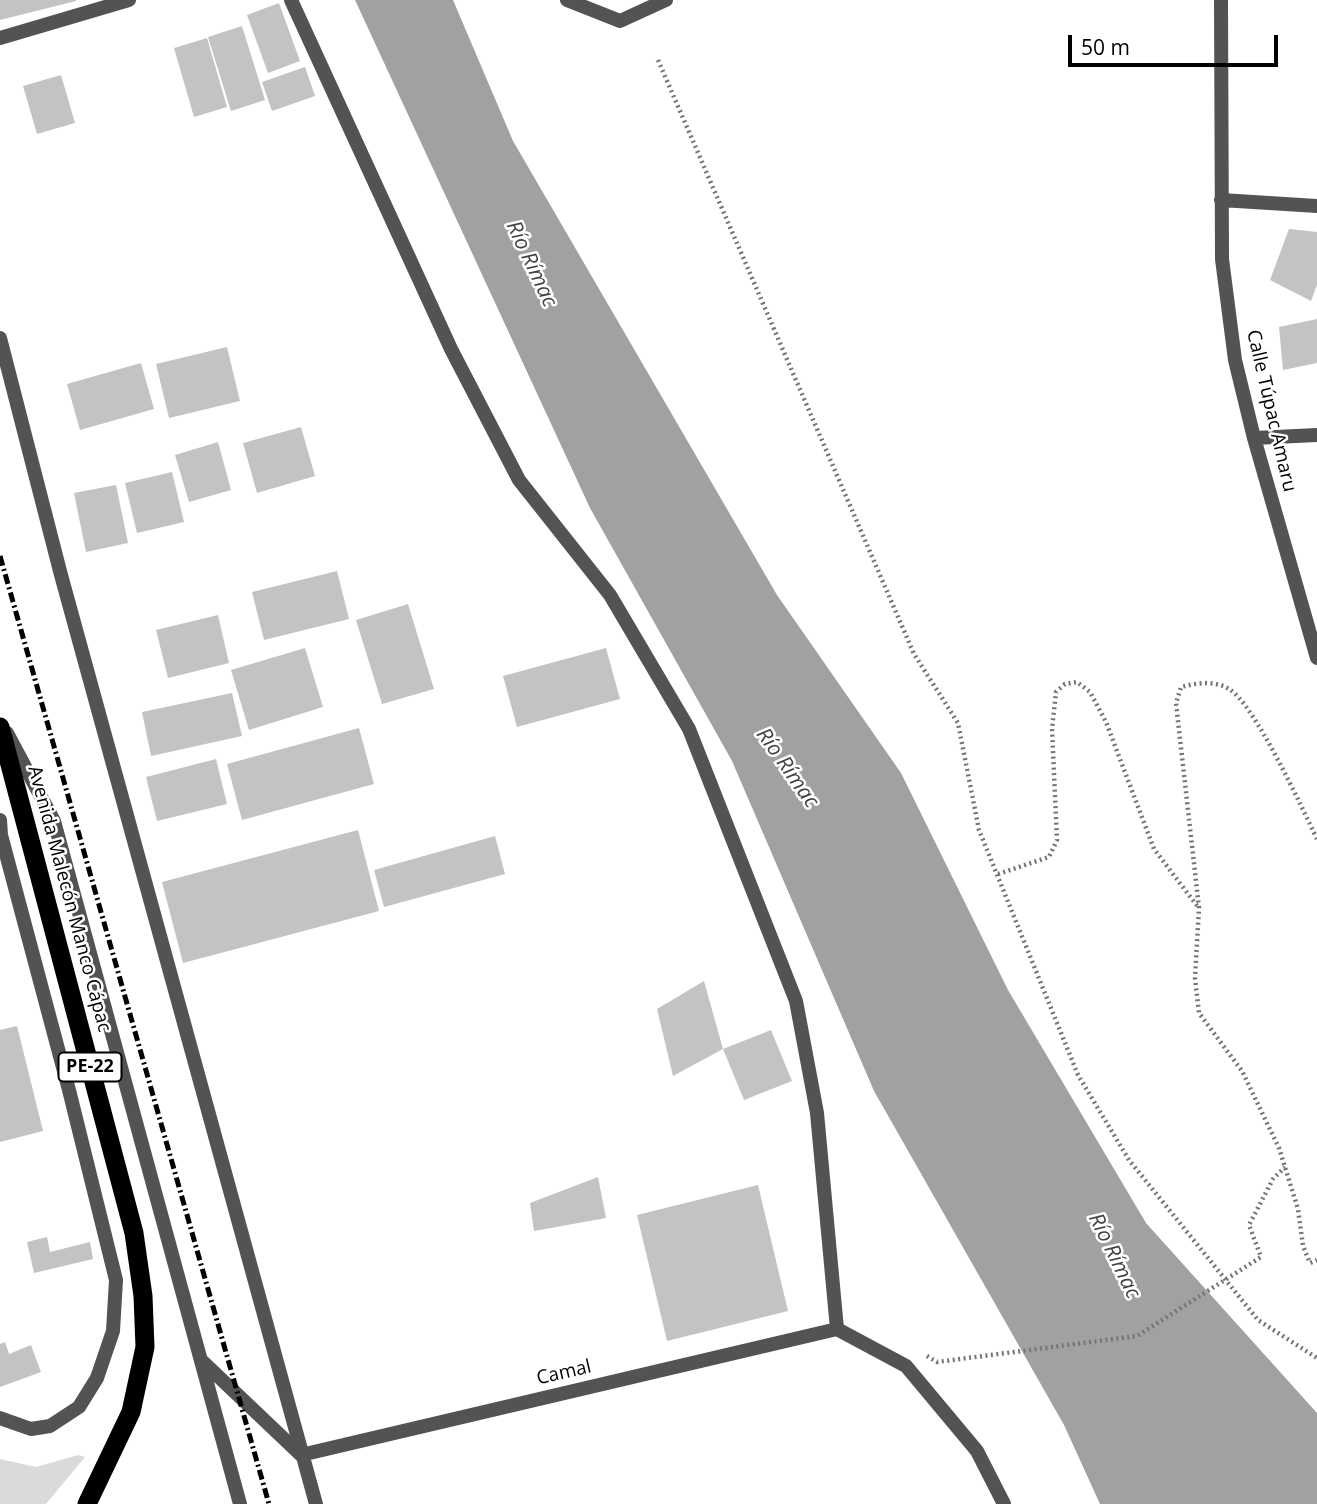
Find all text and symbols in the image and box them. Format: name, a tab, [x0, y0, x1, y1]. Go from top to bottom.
scale bar	[1072, 21, 1282, 65]
text: 50 m	[1081, 33, 1130, 61]
water label: Río Rímac	[500, 217, 562, 311]
street label: Calle Túpac Amaru	[1241, 328, 1301, 494]
water label: Río Rímac	[750, 723, 824, 813]
street label: Avenida Malecón Manco Cápac	[22, 763, 116, 1035]
road number: PE-22	[58, 1052, 122, 1082]
water label: Río Rímac	[1083, 1209, 1145, 1303]
street label: Camal	[534, 1356, 594, 1390]

